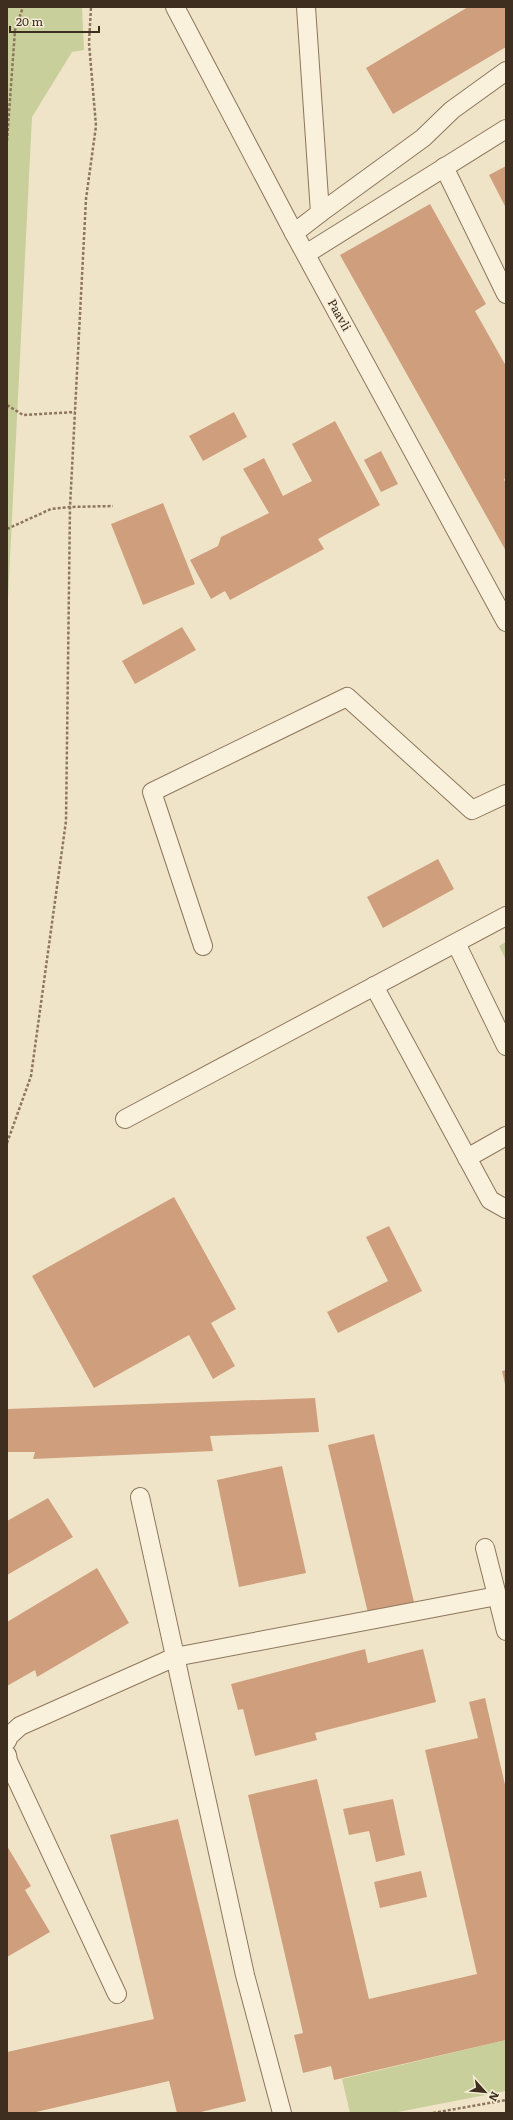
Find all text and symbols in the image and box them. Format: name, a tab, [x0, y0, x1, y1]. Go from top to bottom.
scale bar	[10, 8, 99, 34]
text: 20 m	[16, 12, 43, 30]
street label: Paavli	[324, 295, 356, 334]
north arrow	[465, 2072, 505, 2112]
text: N	[486, 2089, 504, 2105]

